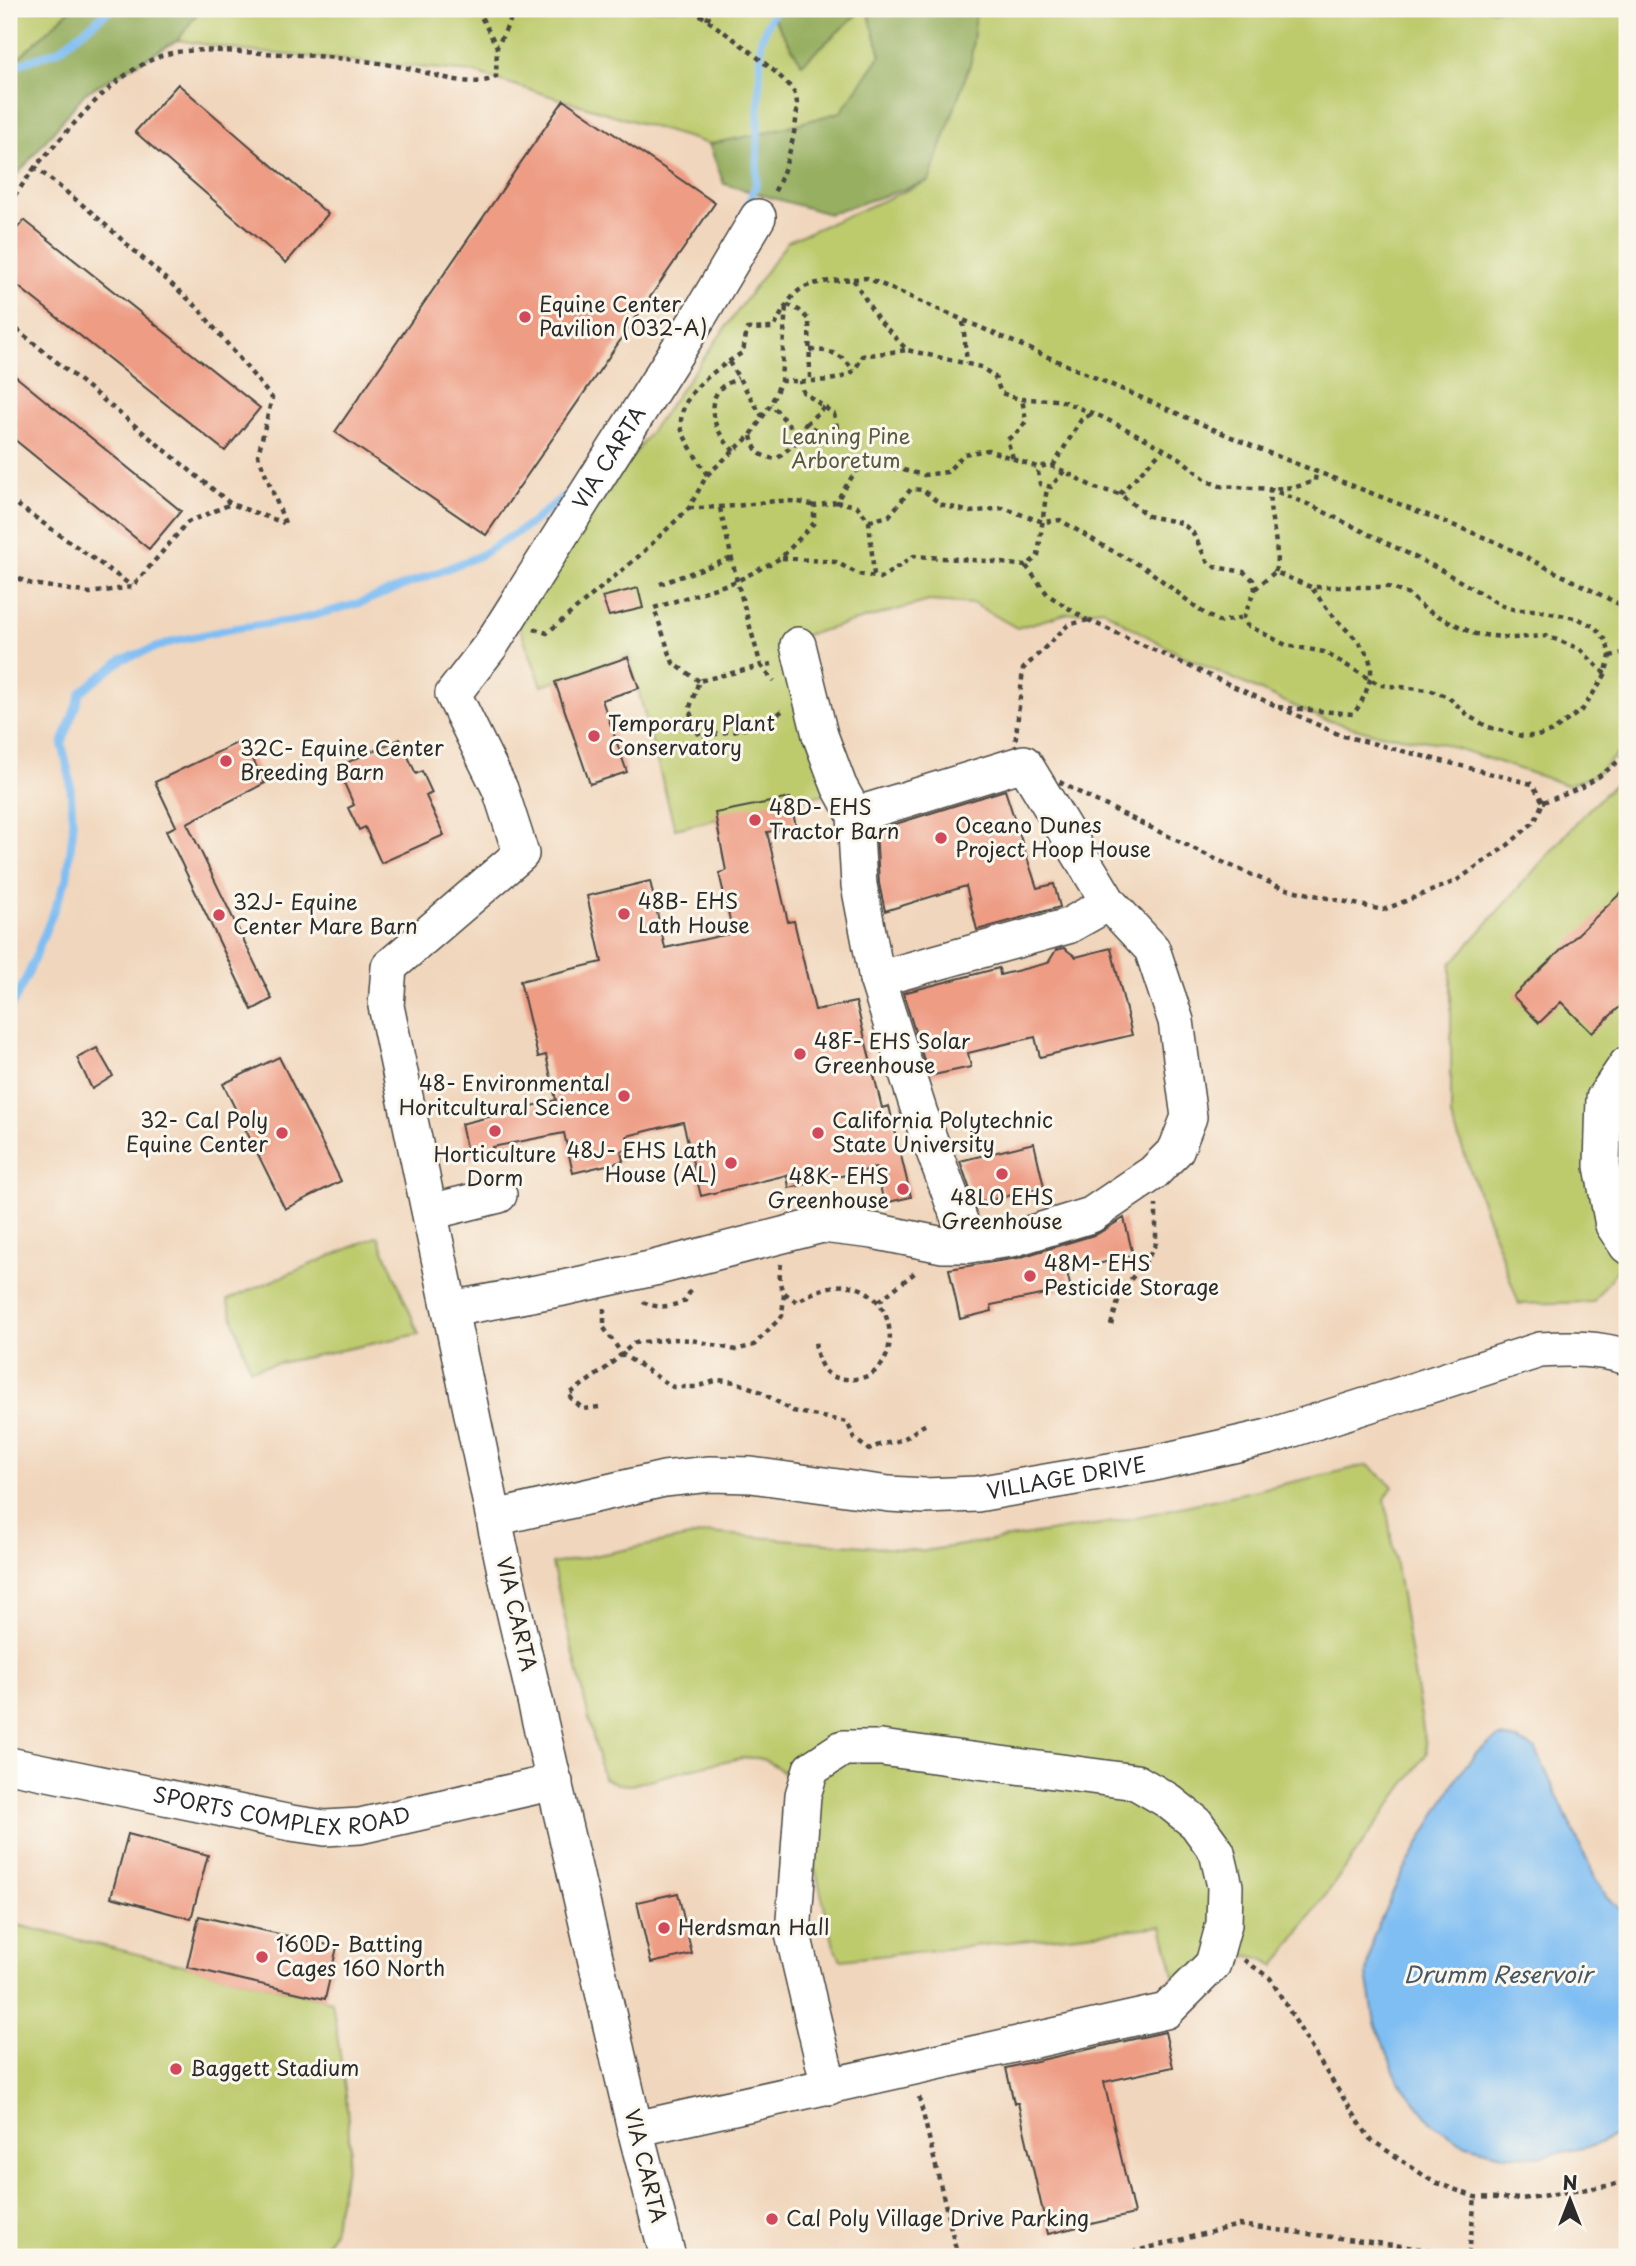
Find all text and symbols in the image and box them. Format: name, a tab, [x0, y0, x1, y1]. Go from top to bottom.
place label: Equine Center Pavilion (032-A)	[539, 287, 707, 343]
marker: Equine Center Pavilion (032-A)	[517, 309, 533, 325]
street label: VIA CARTA	[563, 399, 652, 515]
park label: Leaning Pine Arboretum	[781, 419, 911, 475]
place label: Temporary Plant Conservatory	[608, 706, 775, 762]
marker: Temporary Plant Conservatory	[586, 728, 602, 744]
place label: 32C- Equine Center Breeding Barn	[240, 731, 444, 787]
marker: 32C- Equine Center Breeding Barn	[218, 753, 234, 769]
place label: 48D- EHS Tractor Barn	[769, 790, 899, 846]
place label: Oceano Dunes Project Hoop House	[955, 808, 1151, 864]
marker: 48D- EHS Tractor Barn	[747, 812, 763, 828]
marker: Oceano Dunes Project Hoop House	[933, 830, 949, 846]
place label: 48B- EHS Lath House	[638, 884, 750, 940]
place label: 32J- Equine Center Mare Barn	[233, 885, 418, 941]
marker: 48B- EHS Lath House	[616, 906, 632, 922]
marker: 32J- Equine Center Mare Barn	[211, 907, 227, 923]
place label: 48F- EHS Solar Greenhouse	[814, 1024, 971, 1080]
marker: 48F- EHS Solar Greenhouse	[792, 1046, 808, 1062]
place label: 48- Environmental Horitcultural Science	[399, 1066, 610, 1122]
marker: 48- Environmental Horitcultural Science	[616, 1088, 632, 1104]
place label: 32- Cal Poly Equine Center	[126, 1103, 268, 1159]
place label: California Polytechnic State University	[832, 1103, 1053, 1159]
marker: Horticulture Dorm	[487, 1123, 503, 1139]
marker: 32- Cal Poly Equine Center	[274, 1125, 290, 1141]
marker: California Polytechnic State University	[810, 1125, 826, 1141]
place label: 48J- EHS Lath House (AL)	[566, 1133, 717, 1189]
place label: Horticulture Dorm	[434, 1137, 556, 1193]
marker: 48J- EHS Lath House (AL)	[723, 1155, 739, 1171]
place label: 48K- EHS Greenhouse	[768, 1159, 889, 1215]
marker: 48L0 EHS Greenhouse	[994, 1166, 1010, 1182]
place label: 48L0 EHS Greenhouse	[941, 1180, 1063, 1236]
marker: 48K- EHS Greenhouse	[895, 1181, 911, 1197]
place label: 48M- EHS Pesticide Storage	[1044, 1246, 1219, 1302]
marker: 48M- EHS Pesticide Storage	[1022, 1268, 1038, 1284]
street label: VILLAGE DRIVE	[984, 1447, 1148, 1506]
street label: VIA CARTA	[489, 1553, 547, 1674]
street label: SPORTS COMPLEX ROAD	[150, 1777, 413, 1842]
place label: Herdsman Hall	[678, 1910, 829, 1942]
marker: Herdsman Hall	[656, 1920, 672, 1936]
place label: 160D- Batting Cages 160 North	[276, 1927, 445, 1983]
marker: 160D- Batting Cages 160 North	[254, 1949, 270, 1965]
water label: Drumm Reservoir	[1404, 1956, 1596, 1991]
place label: Baggett Stadium	[190, 2051, 359, 2083]
marker: Baggett Stadium	[168, 2061, 184, 2077]
street label: VIA CARTA	[617, 2105, 677, 2226]
north arrow	[1534, 2164, 1604, 2234]
text: N	[1562, 2168, 1578, 2196]
place label: Cal Poly Village Drive Parking	[786, 2201, 1089, 2233]
marker: Cal Poly Village Drive Parking	[764, 2211, 780, 2227]

